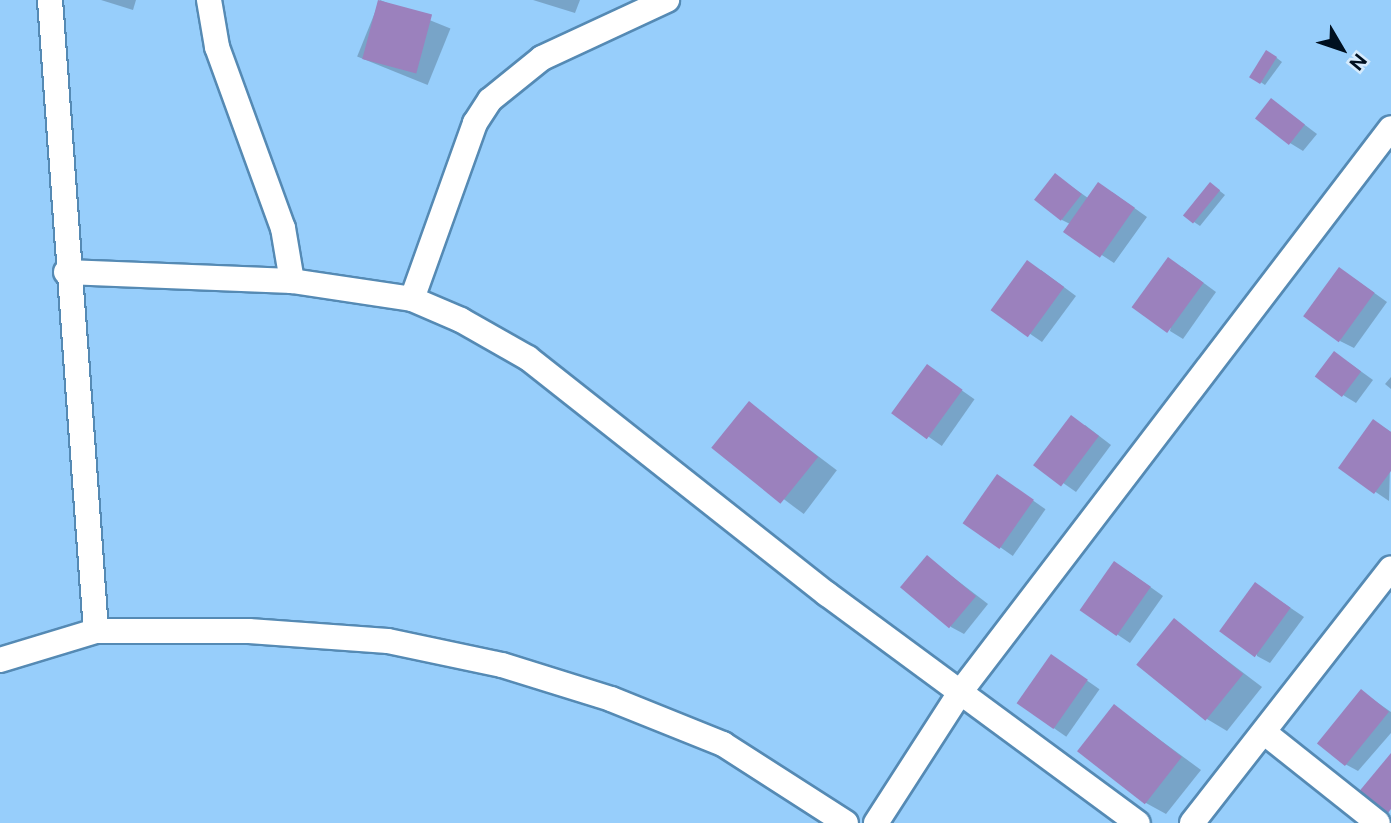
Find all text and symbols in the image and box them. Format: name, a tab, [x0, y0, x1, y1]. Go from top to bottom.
north arrow	[1307, 14, 1377, 84]
text: N	[1345, 50, 1372, 75]

